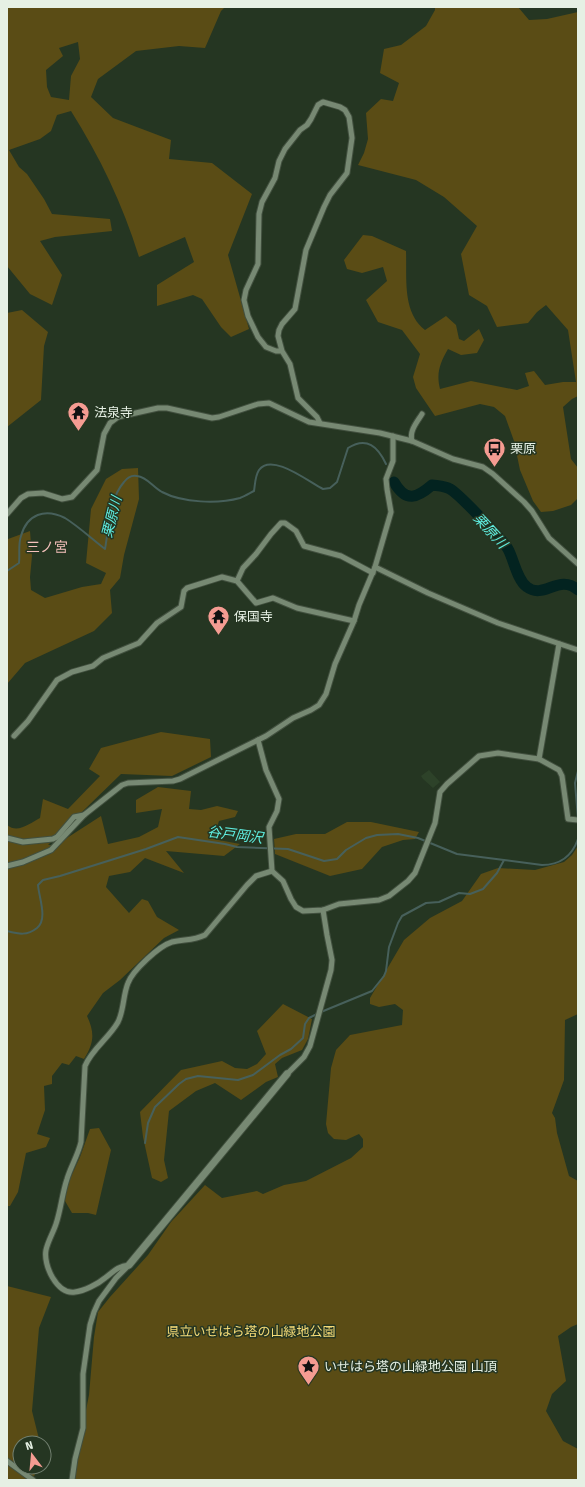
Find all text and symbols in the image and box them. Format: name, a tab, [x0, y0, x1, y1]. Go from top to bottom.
temple icon: 法泉寺	[66, 399, 92, 432]
place label: 法泉寺	[94, 405, 133, 420]
bus stop icon: 栗原	[481, 435, 507, 468]
place label: 栗原	[510, 441, 536, 456]
water label: 栗原川	[99, 493, 126, 539]
water label: 栗原川	[469, 510, 512, 554]
district label: 三ノ宮	[26, 539, 68, 556]
temple icon: 保国寺	[205, 603, 231, 636]
place label: 保国寺	[234, 609, 273, 624]
water label: 谷戸岡沢	[206, 823, 266, 847]
park label: 県立いせはら塔の山緑地公園	[166, 1324, 336, 1339]
place icon: いせはら塔の山緑地公園 山頂	[295, 1353, 321, 1386]
place label: いせはら塔の山緑地公園 山頂	[324, 1359, 497, 1374]
north arrow	[12, 1435, 52, 1475]
text: N	[24, 1439, 35, 1453]

